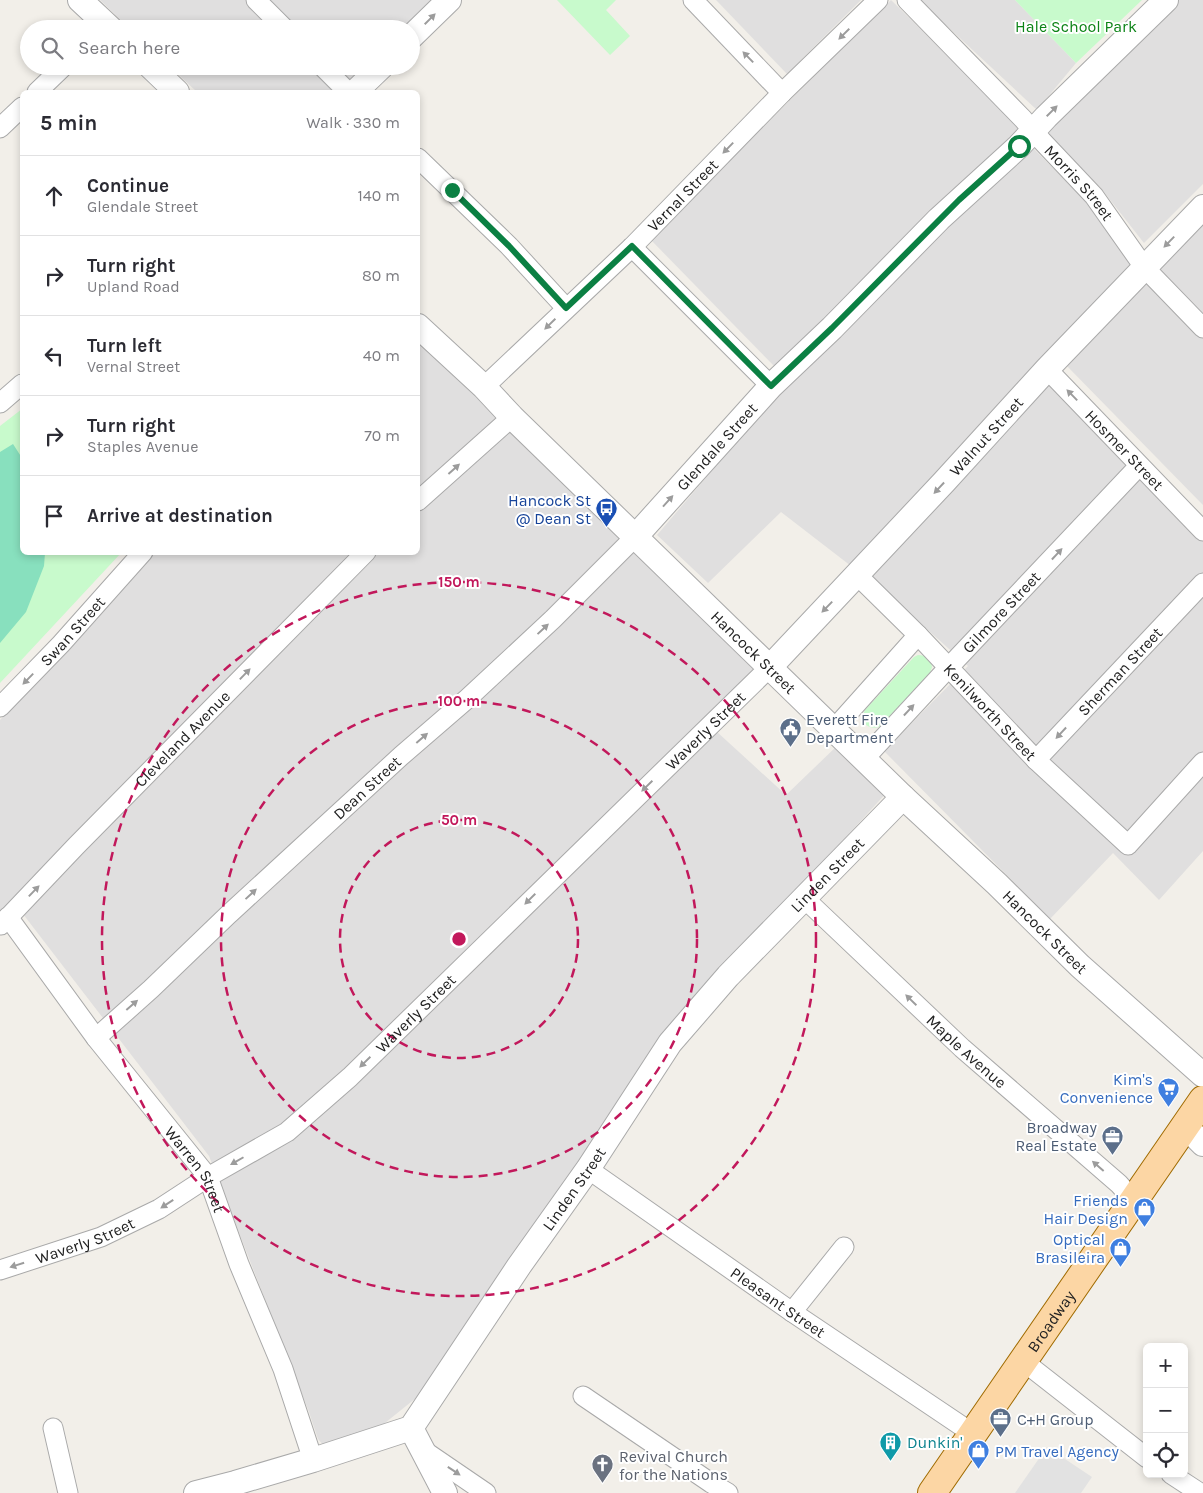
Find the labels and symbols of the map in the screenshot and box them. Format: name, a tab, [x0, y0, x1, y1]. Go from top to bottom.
one-way arrow	[424, 13, 436, 25]
park label: Hale School Park	[1015, 17, 1137, 36]
one-way arrow	[838, 28, 850, 40]
one-way arrow	[742, 52, 754, 64]
one-way arrow	[1046, 105, 1058, 117]
route start	[1008, 135, 1031, 158]
street label: Morris Street	[1041, 141, 1118, 224]
one-way arrow	[722, 142, 734, 154]
street label: Vernal Street	[643, 155, 722, 235]
route end	[441, 179, 464, 202]
one-way arrow	[1163, 236, 1175, 248]
one-way arrow	[544, 318, 556, 330]
one-way arrow	[1066, 390, 1078, 402]
street label: Walnut Street	[945, 393, 1027, 480]
street label: Glendale Street	[672, 399, 761, 494]
street label: Hosmer Street	[1082, 405, 1168, 494]
one-way arrow	[447, 463, 459, 475]
one-way arrow	[933, 482, 945, 494]
place label: Hancock St @ Dean St	[508, 491, 591, 528]
one-way arrow	[662, 495, 674, 507]
bus stop icon: Hancock St @ Dean St	[595, 497, 619, 528]
one-way arrow	[1050, 548, 1062, 560]
street label: Gilmore Street	[958, 567, 1044, 657]
text: 150 m	[438, 573, 480, 591]
street label: Swan Street	[36, 592, 109, 670]
one-way arrow	[821, 600, 833, 612]
street label: Hancock Street	[707, 606, 800, 698]
one-way arrow	[537, 623, 549, 635]
street label: Sherman Street	[1074, 623, 1166, 719]
street label: Kenilworth Street	[940, 659, 1041, 764]
one-way arrow	[239, 668, 251, 680]
one-way arrow	[22, 672, 34, 684]
street label: Cleveland Avenue	[130, 686, 234, 791]
street label: Waverly Street	[661, 687, 749, 774]
text: 100 m	[438, 692, 480, 710]
one-way arrow	[903, 705, 915, 717]
place label: Everett Fire Department	[806, 710, 894, 747]
public building icon: Everett Fire Department	[778, 716, 802, 747]
one-way arrow	[1055, 726, 1067, 738]
one-way arrow	[416, 732, 429, 743]
street label: Dean Street	[329, 752, 405, 823]
one-way arrow	[641, 780, 653, 792]
text: 50 m	[441, 811, 477, 829]
street label: Linden Street	[786, 833, 868, 916]
one-way arrow	[28, 885, 40, 897]
street label: Hancock Street	[999, 886, 1091, 978]
one-way arrow	[244, 888, 256, 900]
one-way arrow	[525, 893, 537, 905]
centre of rings	[450, 930, 468, 948]
street label: Waverly Street	[371, 970, 459, 1057]
one-way arrow	[906, 994, 918, 1006]
one-way arrow	[126, 1000, 139, 1011]
street label: Maple Avenue	[923, 1010, 1011, 1092]
one-way arrow	[359, 1056, 371, 1068]
place label: Kim's Convenience	[1060, 1070, 1153, 1107]
supermarket icon: Kim's Convenience	[1157, 1076, 1181, 1107]
place label: Broadway Real Estate	[1015, 1118, 1098, 1155]
street label: Warren Street	[161, 1122, 229, 1215]
office icon: Broadway Real Estate	[1101, 1124, 1125, 1155]
street label: Linden Street	[538, 1144, 609, 1234]
one-way arrow	[229, 1157, 244, 1165]
one-way arrow	[1092, 1161, 1104, 1172]
place label: Friends Hair Design	[1044, 1191, 1128, 1228]
shop icon: Friends Hair Design	[1132, 1197, 1156, 1228]
one-way arrow	[161, 1199, 174, 1208]
street label: Waverly Street	[33, 1213, 137, 1267]
place label: Optical Brasileira	[1035, 1230, 1105, 1267]
shop icon: Optical Brasileira	[1109, 1236, 1133, 1267]
one-way arrow	[9, 1261, 24, 1269]
street label: Pleasant Street	[727, 1263, 829, 1341]
street label: Broadway	[1023, 1286, 1079, 1355]
office icon: C+H Group	[989, 1407, 1013, 1438]
place label: C+H Group	[1017, 1410, 1094, 1429]
building icon: Dunkin'	[879, 1430, 903, 1461]
place label: Dunkin'	[907, 1433, 963, 1452]
shop icon: PM Travel Agency	[967, 1439, 991, 1470]
place label: PM Travel Agency	[995, 1442, 1120, 1461]
place label: Revival Church for the Nations	[619, 1447, 728, 1484]
church icon: Revival Church for the Nations	[591, 1453, 615, 1484]
one-way arrow	[447, 1466, 461, 1476]

